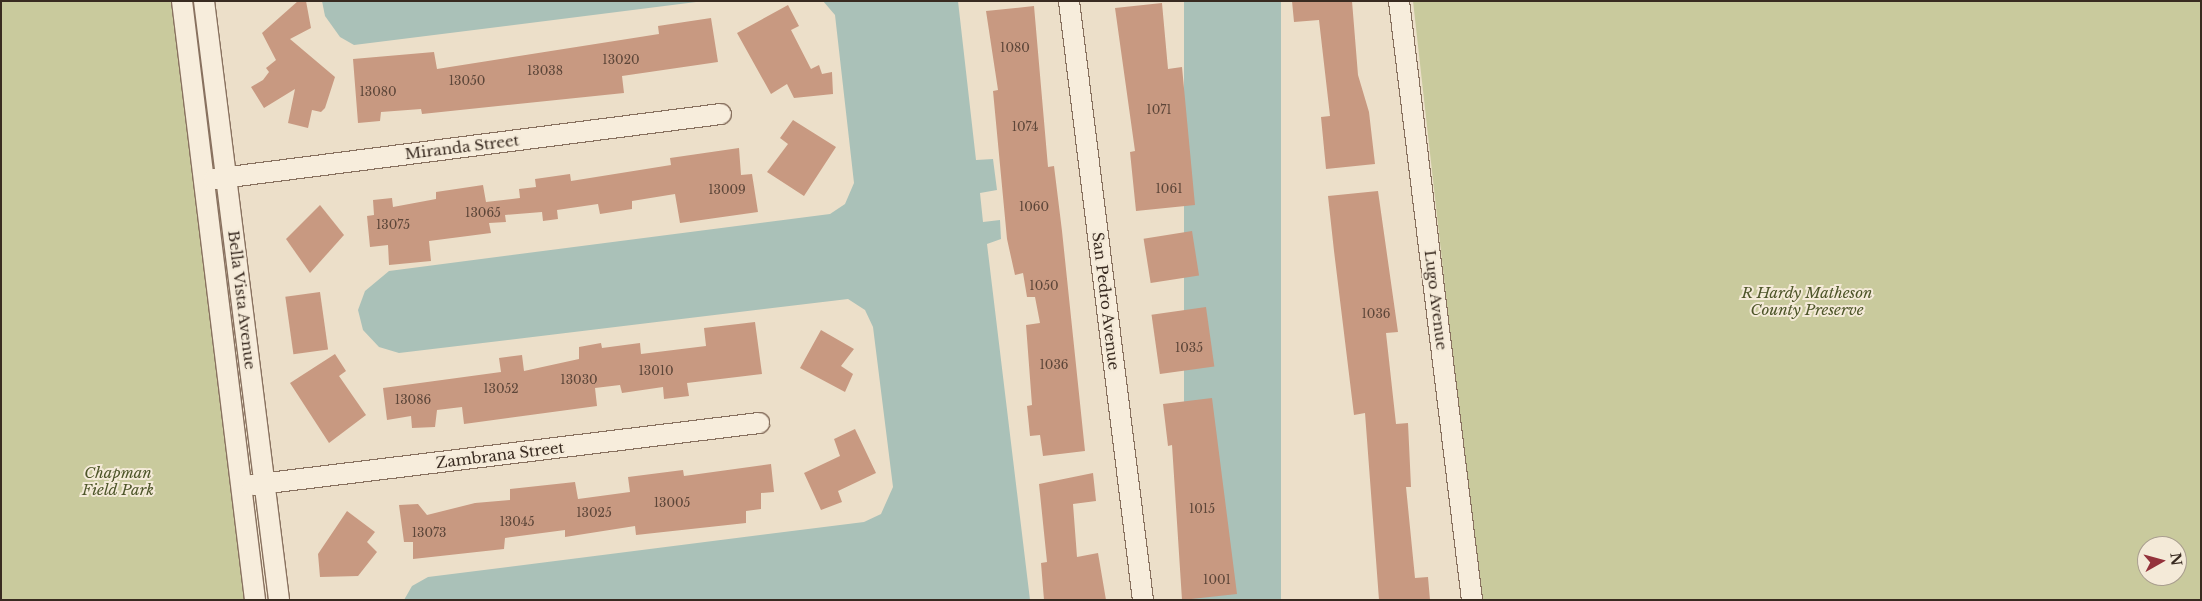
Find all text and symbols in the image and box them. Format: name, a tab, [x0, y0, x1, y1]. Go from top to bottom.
house number: 1080	[1000, 41, 1030, 55]
house number: 13020	[602, 53, 640, 67]
house number: 13038	[527, 64, 563, 78]
house number: 13050	[449, 74, 485, 88]
house number: 13080	[359, 85, 397, 99]
house number: 1071	[1146, 103, 1172, 117]
house number: 1074	[1012, 120, 1038, 134]
street label: Miranda Street	[404, 131, 520, 163]
house number: 1061	[1156, 182, 1182, 196]
house number: 13009	[708, 183, 746, 197]
house number: 1060	[1019, 200, 1049, 214]
house number: 13065	[465, 206, 501, 220]
house number: 13075	[376, 218, 410, 232]
street label: Bella Vista Avenue	[224, 229, 260, 371]
street label: San Pedro Avenue	[1089, 231, 1123, 371]
street label: Lugo Avenue	[1421, 249, 1451, 351]
house number: 1050	[1029, 279, 1059, 293]
park label: R Hardy Matheson County Preserve	[1741, 283, 1873, 318]
house number: 1036	[1361, 307, 1391, 321]
house number: 1035	[1175, 341, 1203, 355]
house number: 1036	[1039, 358, 1069, 372]
house number: 13010	[638, 364, 674, 378]
house number: 13030	[560, 373, 598, 387]
house number: 13052	[483, 382, 519, 396]
house number: 13086	[395, 393, 431, 407]
street label: Zambrana Street	[435, 438, 565, 472]
park label: Chapman Field Park	[82, 463, 154, 498]
house number: 13005	[654, 496, 690, 510]
house number: 1015	[1189, 502, 1215, 516]
house number: 13025	[576, 506, 612, 520]
house number: 13045	[499, 515, 535, 529]
house number: 13073	[412, 526, 446, 540]
north arrow	[2137, 536, 2187, 586]
text: N	[2166, 552, 2186, 567]
house number: 1001	[1203, 573, 1231, 587]

